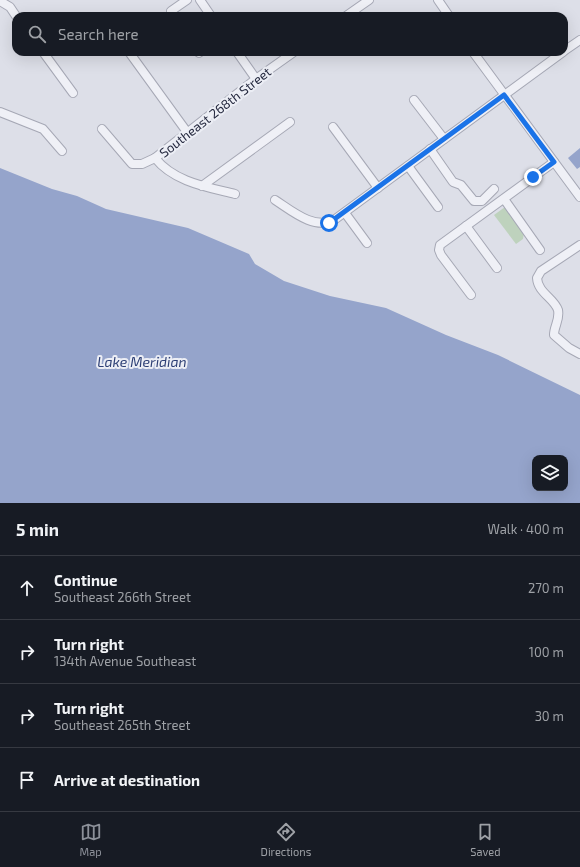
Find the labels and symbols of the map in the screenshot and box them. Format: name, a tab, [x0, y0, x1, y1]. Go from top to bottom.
street label: Southeast 268th Street	[156, 63, 274, 161]
route end	[524, 168, 542, 186]
route start	[320, 214, 338, 232]
water label: Lake Meridian	[97, 353, 187, 370]

